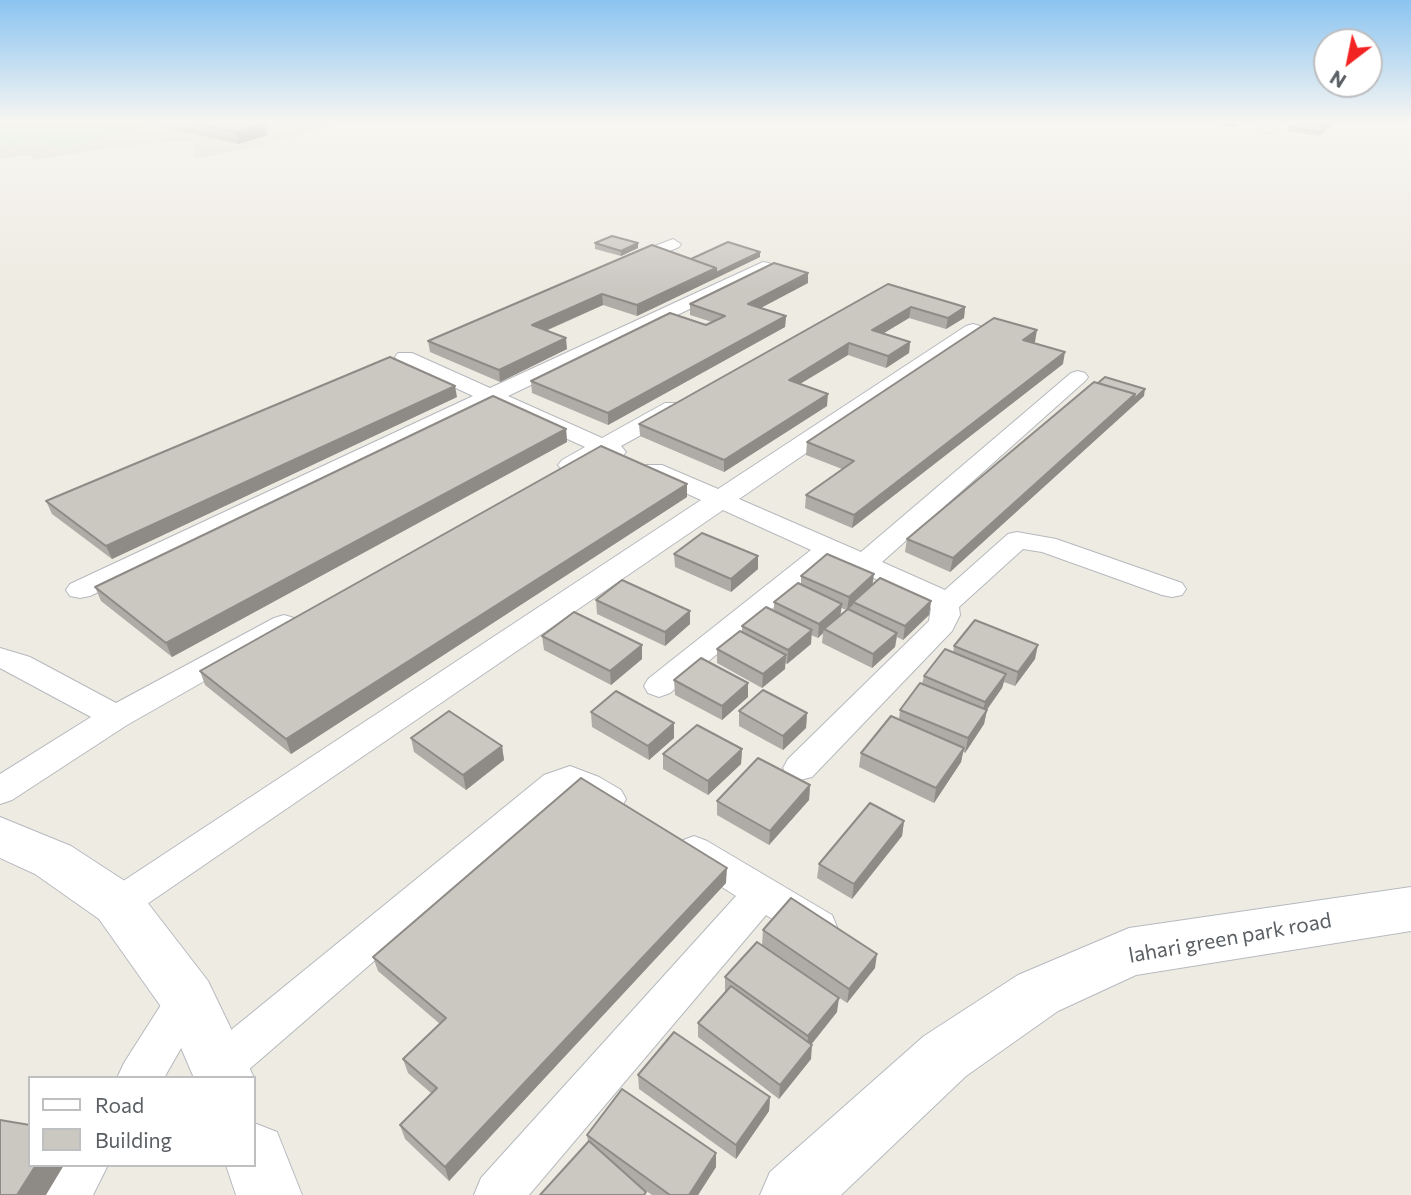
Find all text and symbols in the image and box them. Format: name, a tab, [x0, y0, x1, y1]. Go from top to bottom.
north arrow	[1313, 28, 1383, 98]
text: N	[1326, 66, 1350, 93]
street label: lahari green park road	[1127, 908, 1333, 968]
legend	[28, 1076, 256, 1167]
text: Road	[95, 1092, 144, 1117]
text: Building	[95, 1127, 172, 1152]

